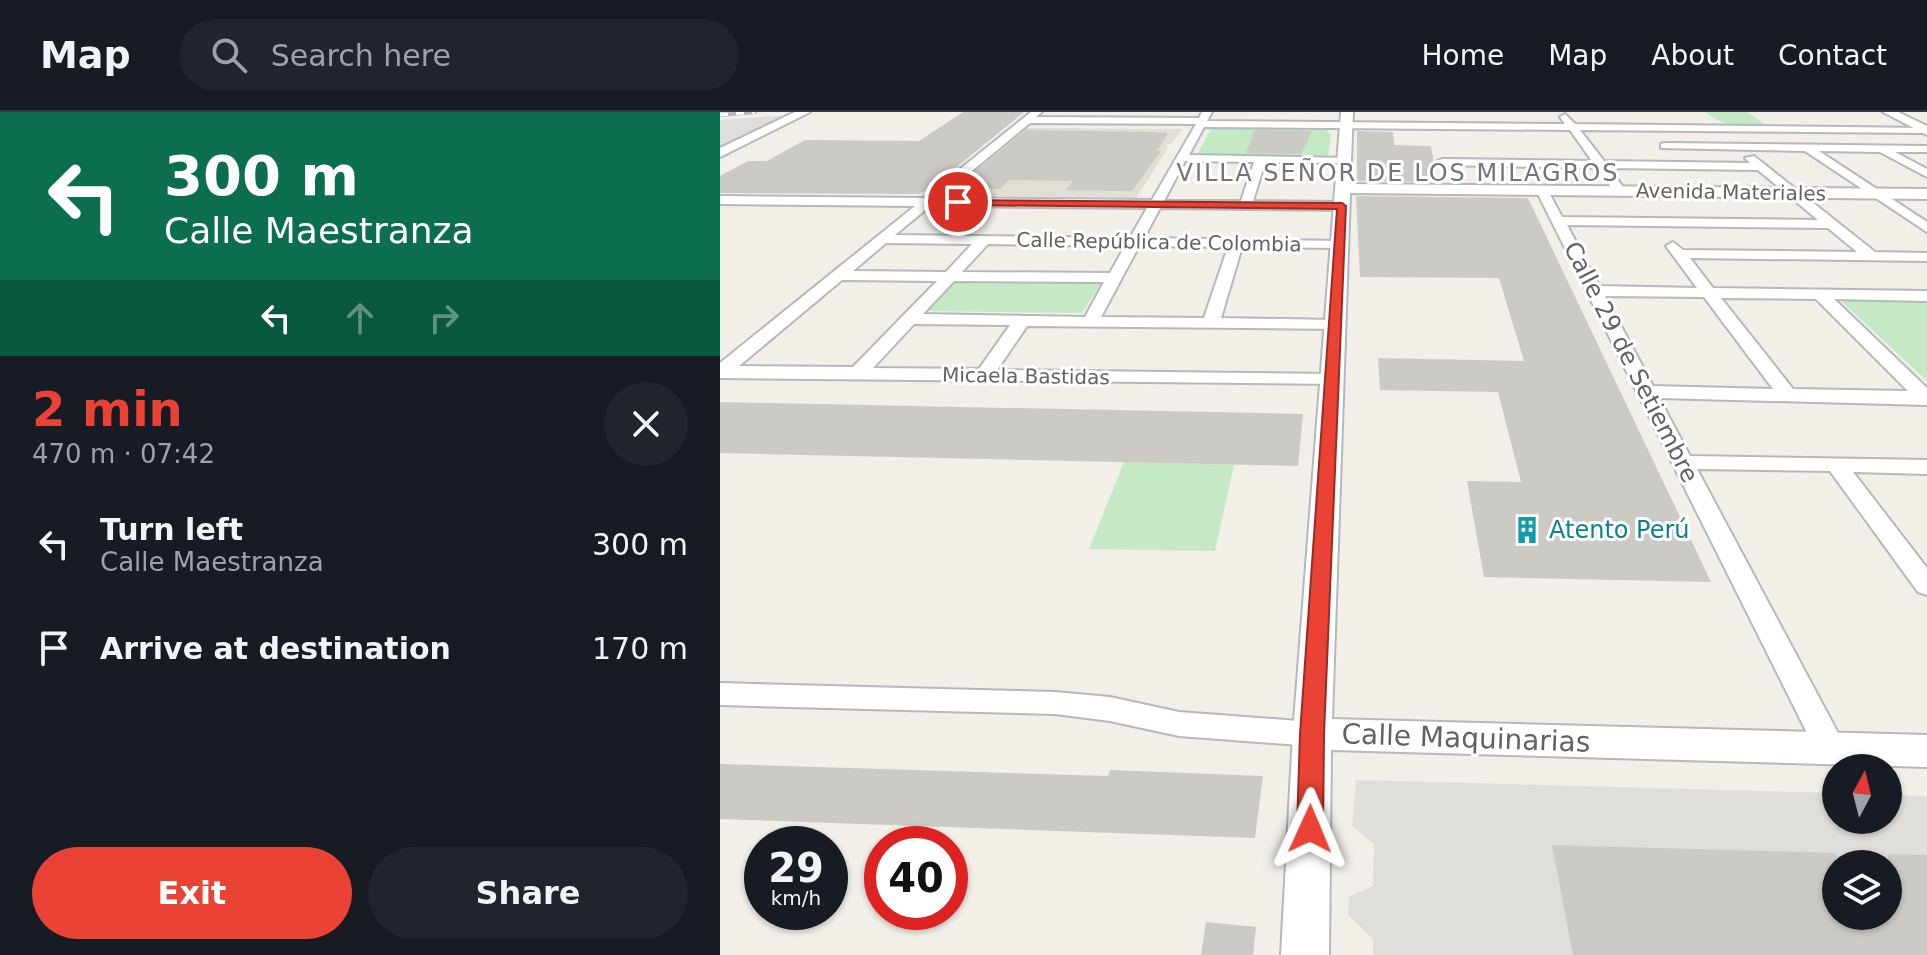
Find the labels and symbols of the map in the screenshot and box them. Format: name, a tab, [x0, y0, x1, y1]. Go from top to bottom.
district label: VILLA SEÑOR DE LOS MILAGROS	[1176, 157, 1620, 187]
pin	[924, 168, 992, 236]
street label: Avenida Materiales	[1636, 178, 1826, 206]
street label: Calle República de Colombia	[1016, 228, 1302, 256]
street label: Calle 29 de Setiembre	[1558, 237, 1704, 487]
street label: Micaela Bastidas	[942, 363, 1110, 389]
building icon: Atento Perú	[1512, 515, 1542, 545]
place label: Atento Perú	[1549, 516, 1690, 544]
street label: Calle Maquinarias	[1341, 717, 1591, 759]
north arrow	[1822, 754, 1902, 834]
position arrow	[1268, 787, 1352, 871]
speed limit sign: 40	[864, 826, 968, 930]

